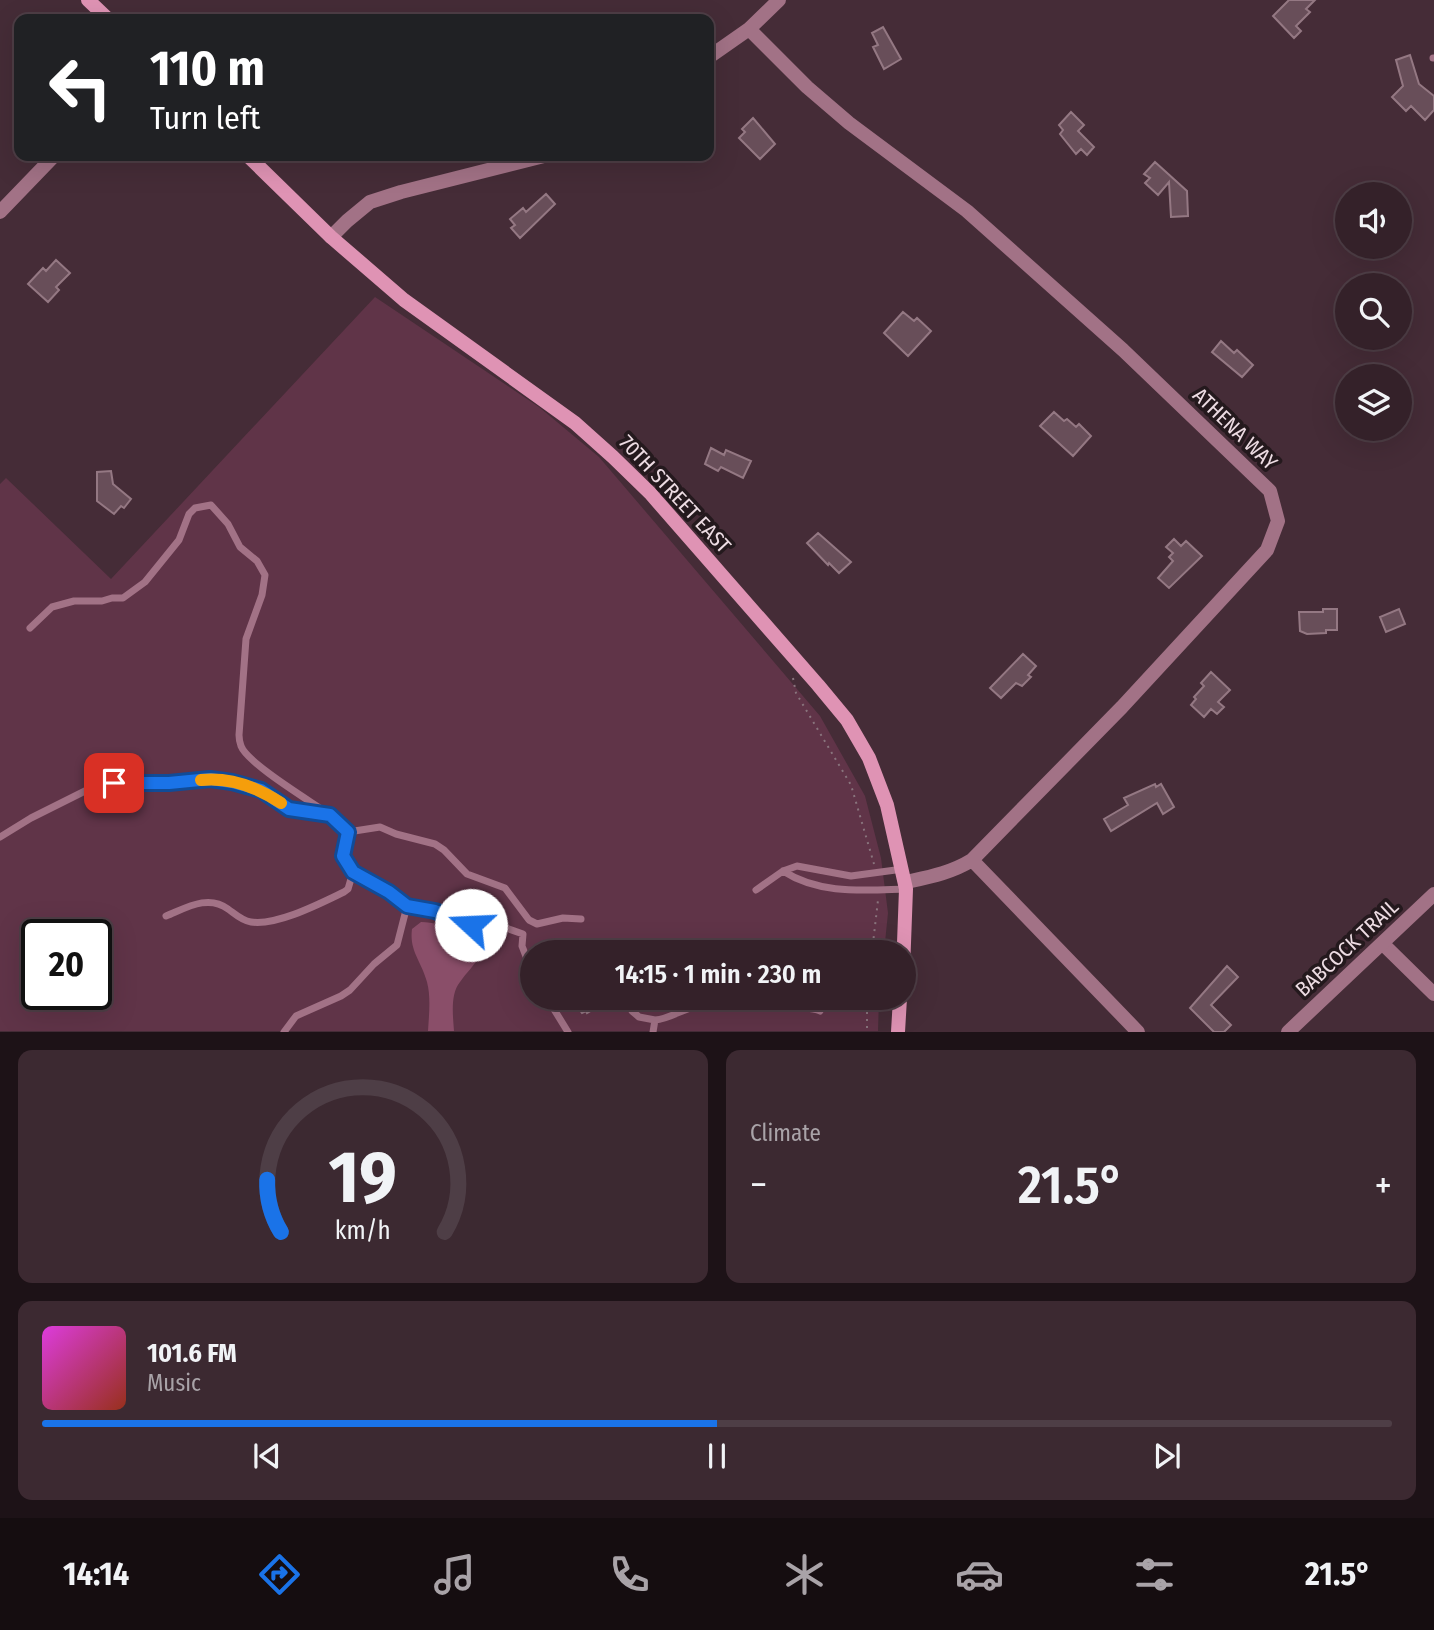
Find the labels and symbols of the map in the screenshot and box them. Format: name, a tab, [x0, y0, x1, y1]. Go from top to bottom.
street label: ATHENA WAY	[1187, 382, 1283, 476]
street label: 70TH STREET EAST	[614, 430, 737, 559]
pin	[84, 753, 144, 813]
position arrow	[434, 888, 508, 962]
street label: BABCOCK TRAIL	[1290, 893, 1404, 1002]
speed limit sign: 20	[21, 919, 112, 1010]

